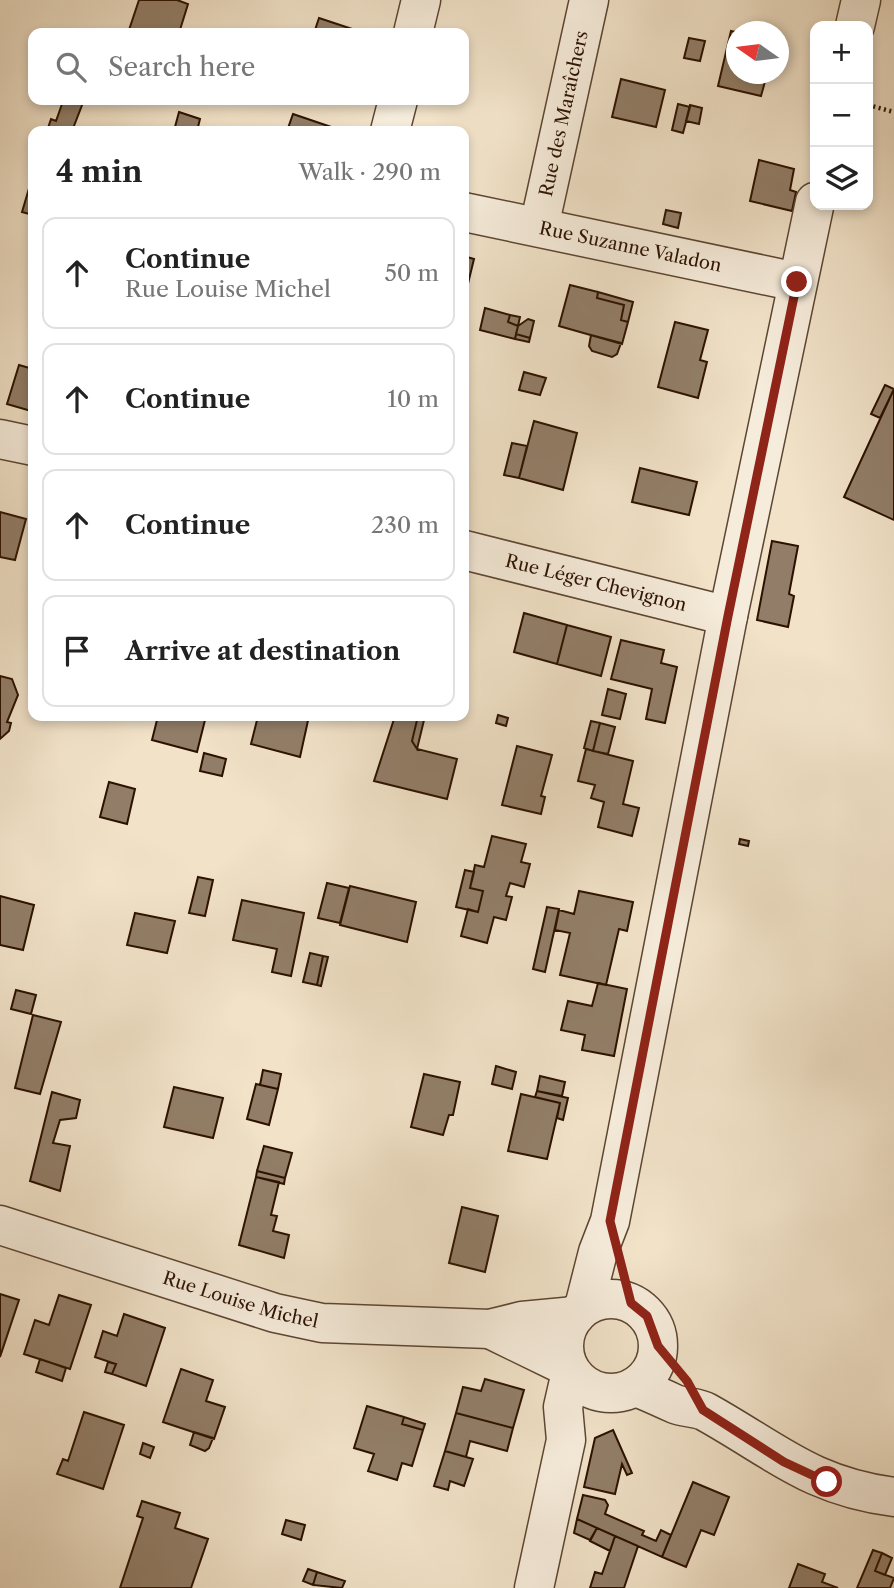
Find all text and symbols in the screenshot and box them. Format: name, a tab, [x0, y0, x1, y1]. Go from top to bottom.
north arrow	[726, 21, 789, 84]
map controls	[810, 21, 873, 210]
button: +	[810, 21, 873, 84]
search box	[28, 28, 469, 105]
street label: Rue des Maraîchers	[535, 29, 593, 199]
icon: search	[52, 48, 90, 86]
text: Search here	[108, 51, 255, 83]
button: −	[810, 84, 873, 147]
button: layers	[810, 147, 873, 210]
text: 4 min	[56, 153, 142, 190]
text: Walk · 290 m	[299, 158, 441, 186]
street label: Rue Suzanne Valadon	[537, 217, 723, 277]
text: Continue	[125, 243, 250, 275]
icon: ahead	[58, 254, 96, 292]
text: 50 m	[384, 259, 439, 287]
route end	[781, 266, 812, 297]
text: Rue Louise Michel	[125, 275, 331, 303]
icon: ahead	[58, 380, 96, 418]
text: Continue	[125, 383, 250, 415]
text: 10 m	[387, 385, 439, 413]
icon: ahead	[58, 506, 96, 544]
text: Continue	[125, 509, 250, 541]
text: 230 m	[371, 511, 439, 539]
street label: Rue Léger Chevignon	[503, 550, 689, 616]
icon: arrive	[58, 632, 96, 670]
text: Arrive at destination	[125, 635, 400, 667]
street label: Rue Louise Michel	[160, 1267, 320, 1333]
route start	[811, 1466, 842, 1497]

